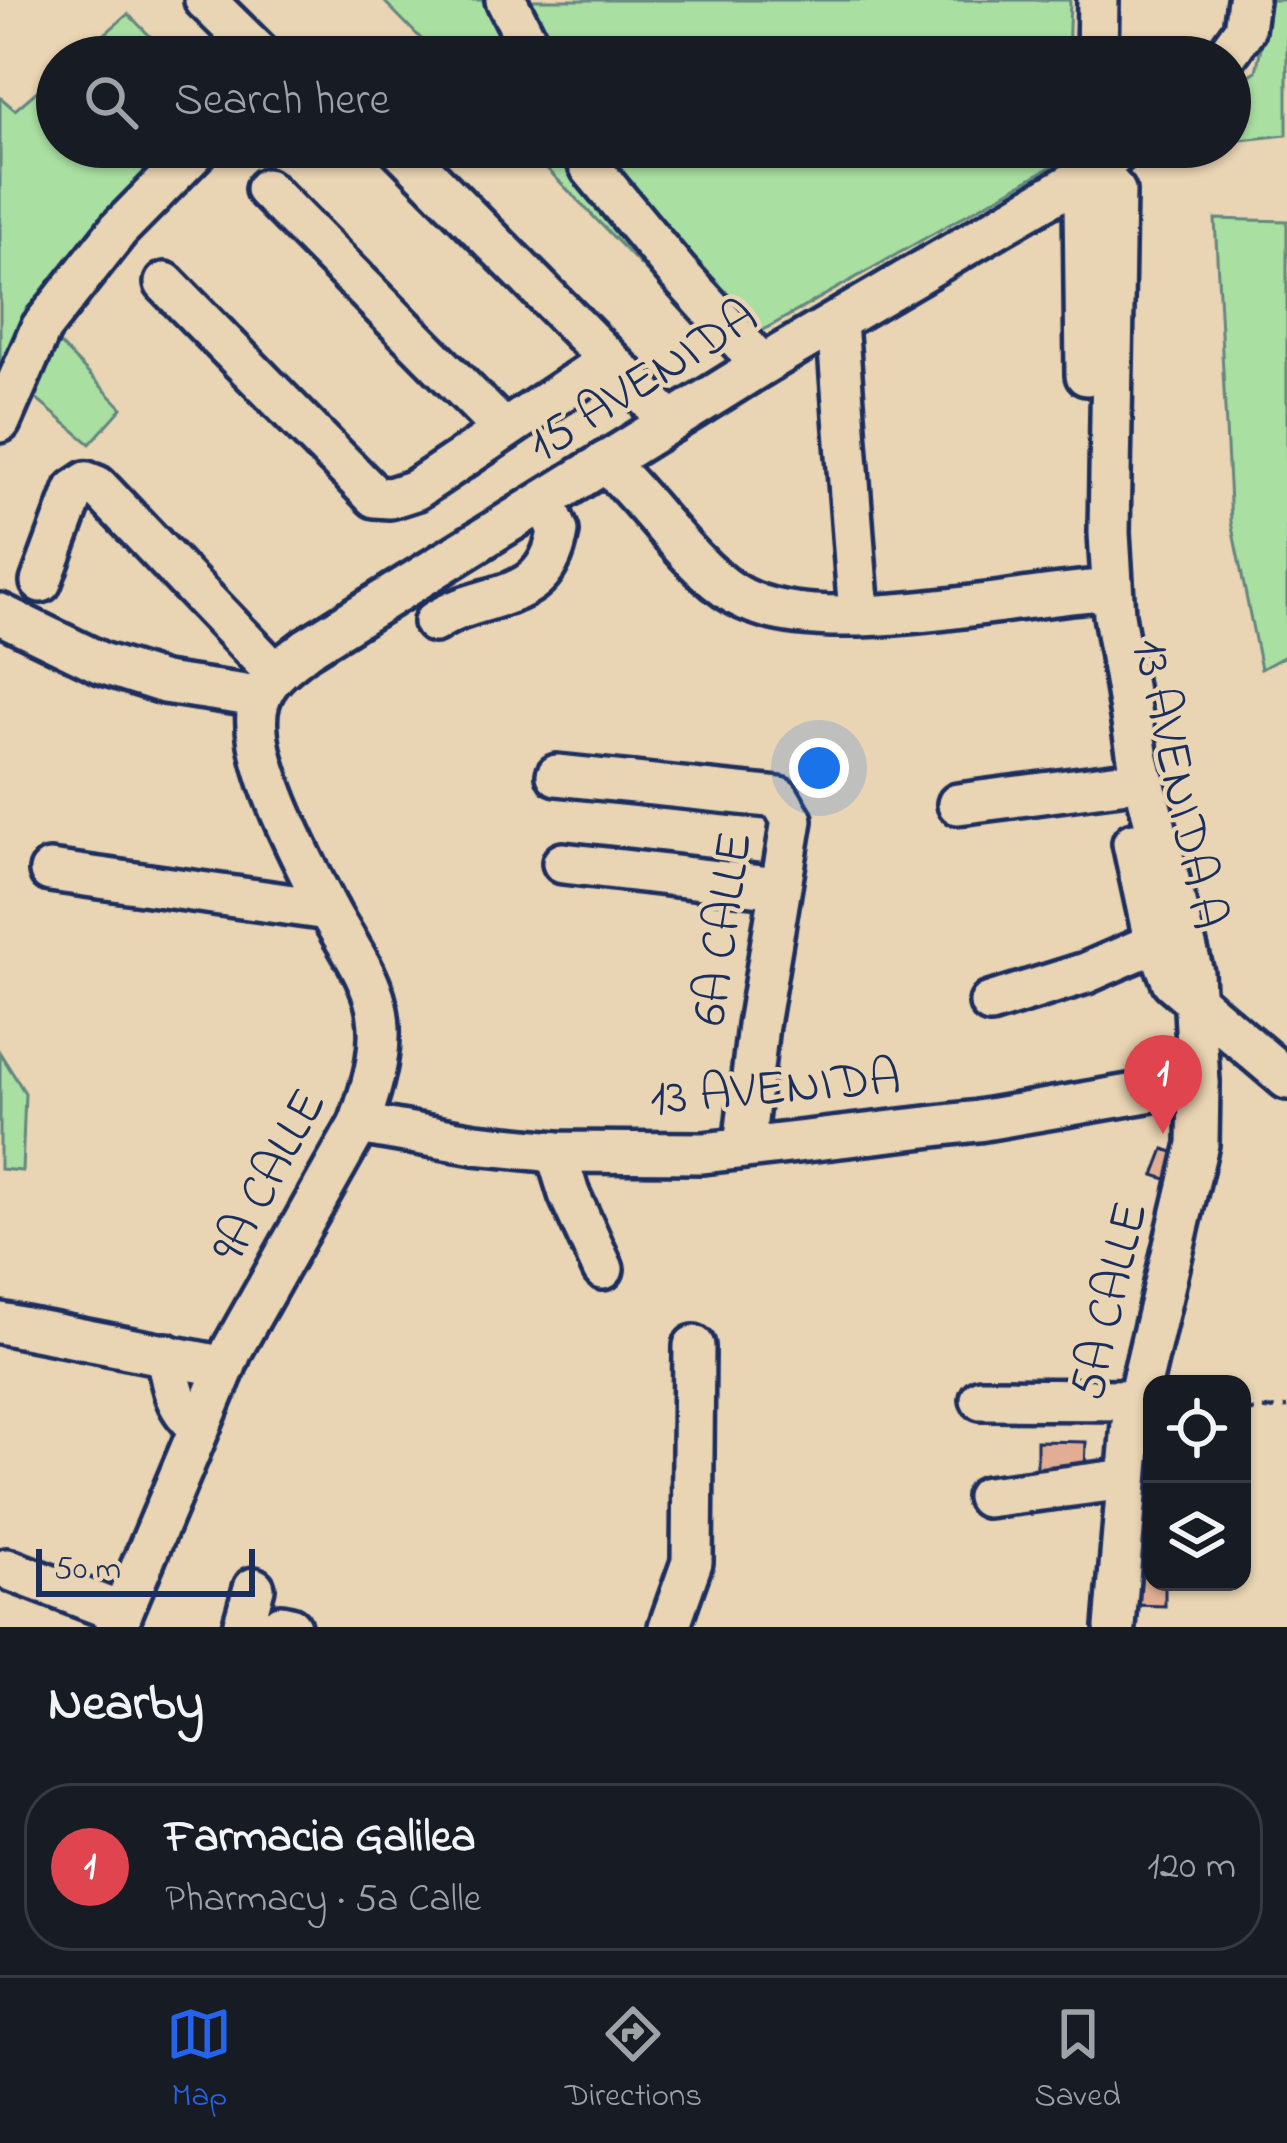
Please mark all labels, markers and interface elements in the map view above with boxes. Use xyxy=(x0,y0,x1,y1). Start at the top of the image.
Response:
search box xyxy=(36,36,1251,168)
icon: search xyxy=(78,69,144,135)
text: Search here xyxy=(174,69,390,135)
street label: 15 AVENIDA xyxy=(514,282,774,483)
street label: 13 AVENIDA A xyxy=(1109,632,1244,937)
your location xyxy=(789,738,849,798)
street label: 6A CALLE xyxy=(674,827,775,1030)
pin: 1 xyxy=(1124,1035,1202,1134)
street label: 13 AVENIDA xyxy=(647,1042,904,1139)
street label: 9A CALLE xyxy=(194,1076,348,1277)
street label: 5A CALLE xyxy=(1052,1195,1171,1408)
map controls xyxy=(1143,1375,1251,1591)
button: locate xyxy=(1143,1375,1251,1483)
button: layers xyxy=(1143,1483,1251,1591)
scale bar xyxy=(36,1543,255,1596)
text: 50 m xyxy=(54,1546,121,1594)
text: Nearby xyxy=(48,1668,204,1743)
text: Farmacia Galilea xyxy=(165,1806,475,1872)
text: 1 xyxy=(84,1839,96,1896)
text: 120 m xyxy=(1147,1839,1236,1896)
text: Pharmacy · 5a Calle xyxy=(165,1872,481,1929)
tab: Map xyxy=(166,2001,232,2121)
tab: Directions xyxy=(565,2001,702,2121)
tab: Saved xyxy=(1035,2001,1121,2121)

